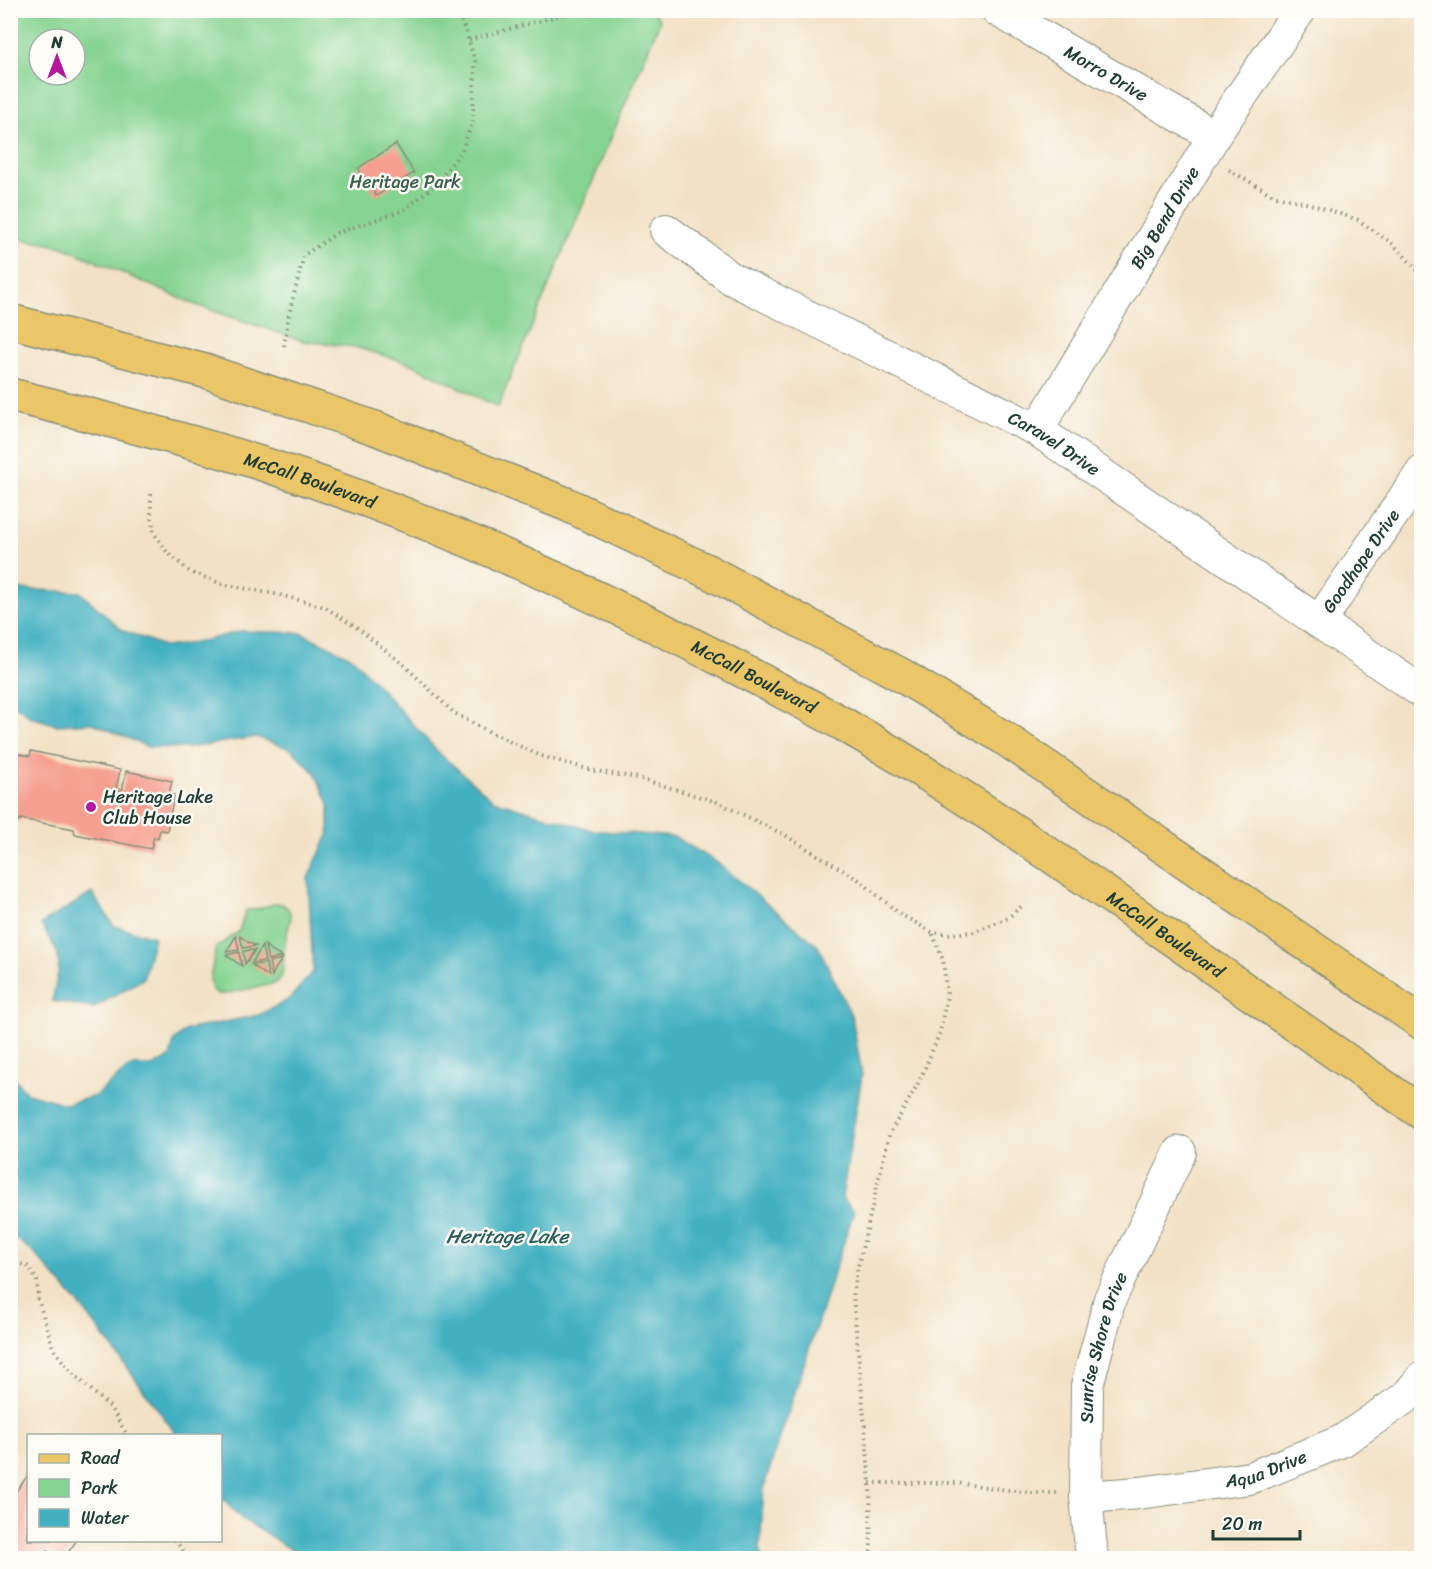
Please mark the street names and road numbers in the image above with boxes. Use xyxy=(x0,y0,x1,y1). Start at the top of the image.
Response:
street label: Morro Drive xyxy=(1058,36,1154,111)
street label: Big Bend Drive xyxy=(1121,160,1208,275)
street label: Caravel Drive xyxy=(1002,402,1107,485)
street label: McCall Boulevard xyxy=(240,443,382,519)
street label: Goodhope Drive xyxy=(1313,502,1409,620)
street label: McCall Boulevard xyxy=(685,631,824,724)
street label: McCall Boulevard xyxy=(1100,882,1232,988)
street label: Sunrise Shore Drive xyxy=(1071,1266,1137,1423)
street label: Aqua Drive xyxy=(1223,1441,1312,1497)

